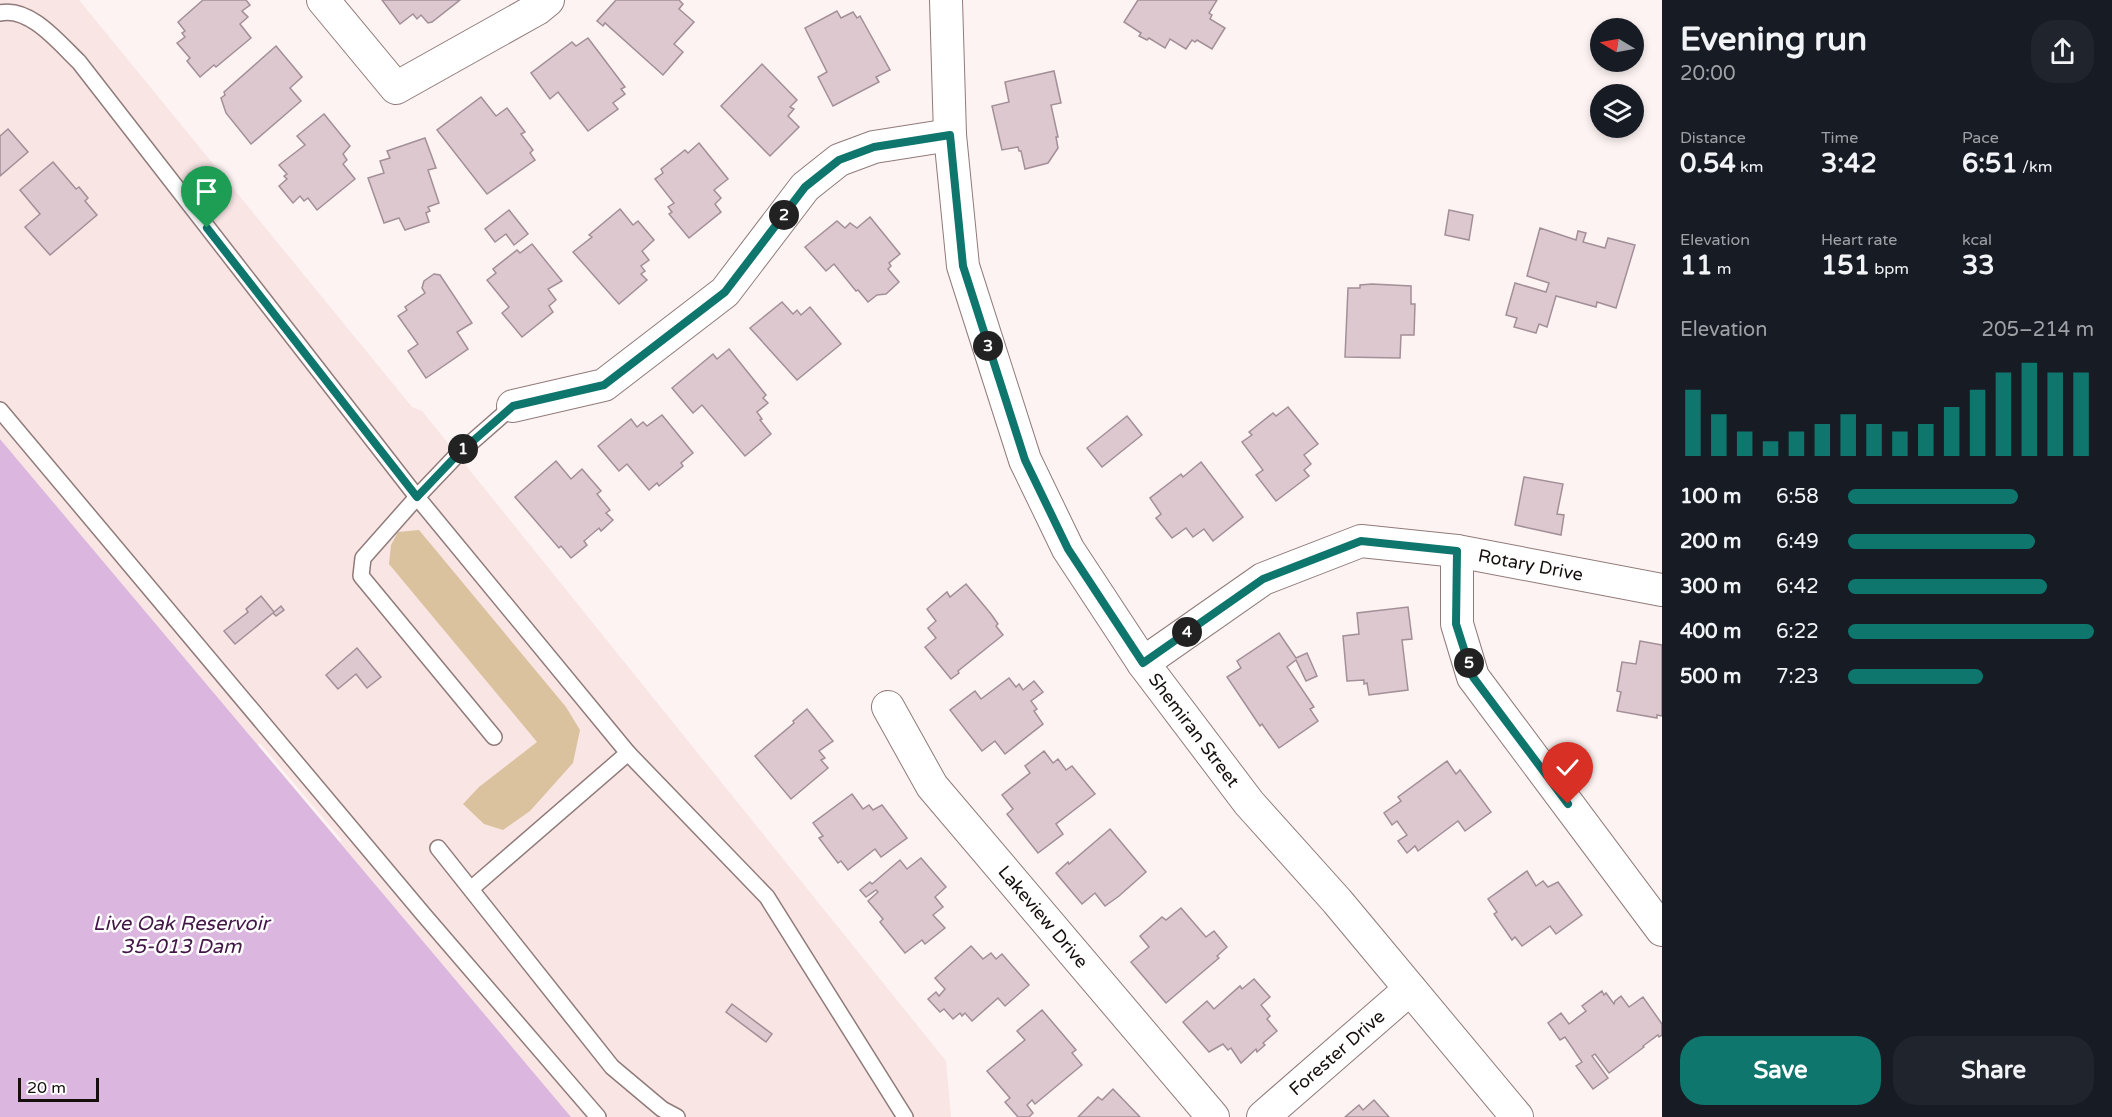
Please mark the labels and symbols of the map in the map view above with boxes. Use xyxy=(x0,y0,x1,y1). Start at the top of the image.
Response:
north arrow xyxy=(1590,18,1644,72)
pin xyxy=(181,166,232,228)
pin: 2 xyxy=(769,200,799,230)
pin: 3 xyxy=(973,331,1003,361)
pin: 1 xyxy=(448,434,478,464)
street label: Rotary Drive xyxy=(1476,544,1585,586)
pin: 4 xyxy=(1172,617,1202,647)
pin: 5 xyxy=(1454,648,1484,678)
street label: Shemiran Street xyxy=(1144,669,1244,792)
pin xyxy=(1542,742,1593,804)
street label: Lakeview Drive xyxy=(993,861,1093,973)
water label: Live Oak Reservoir 35-013 Dam xyxy=(93,912,271,959)
street label: Forester Drive xyxy=(1285,1005,1389,1100)
scale bar xyxy=(18,1075,99,1102)

